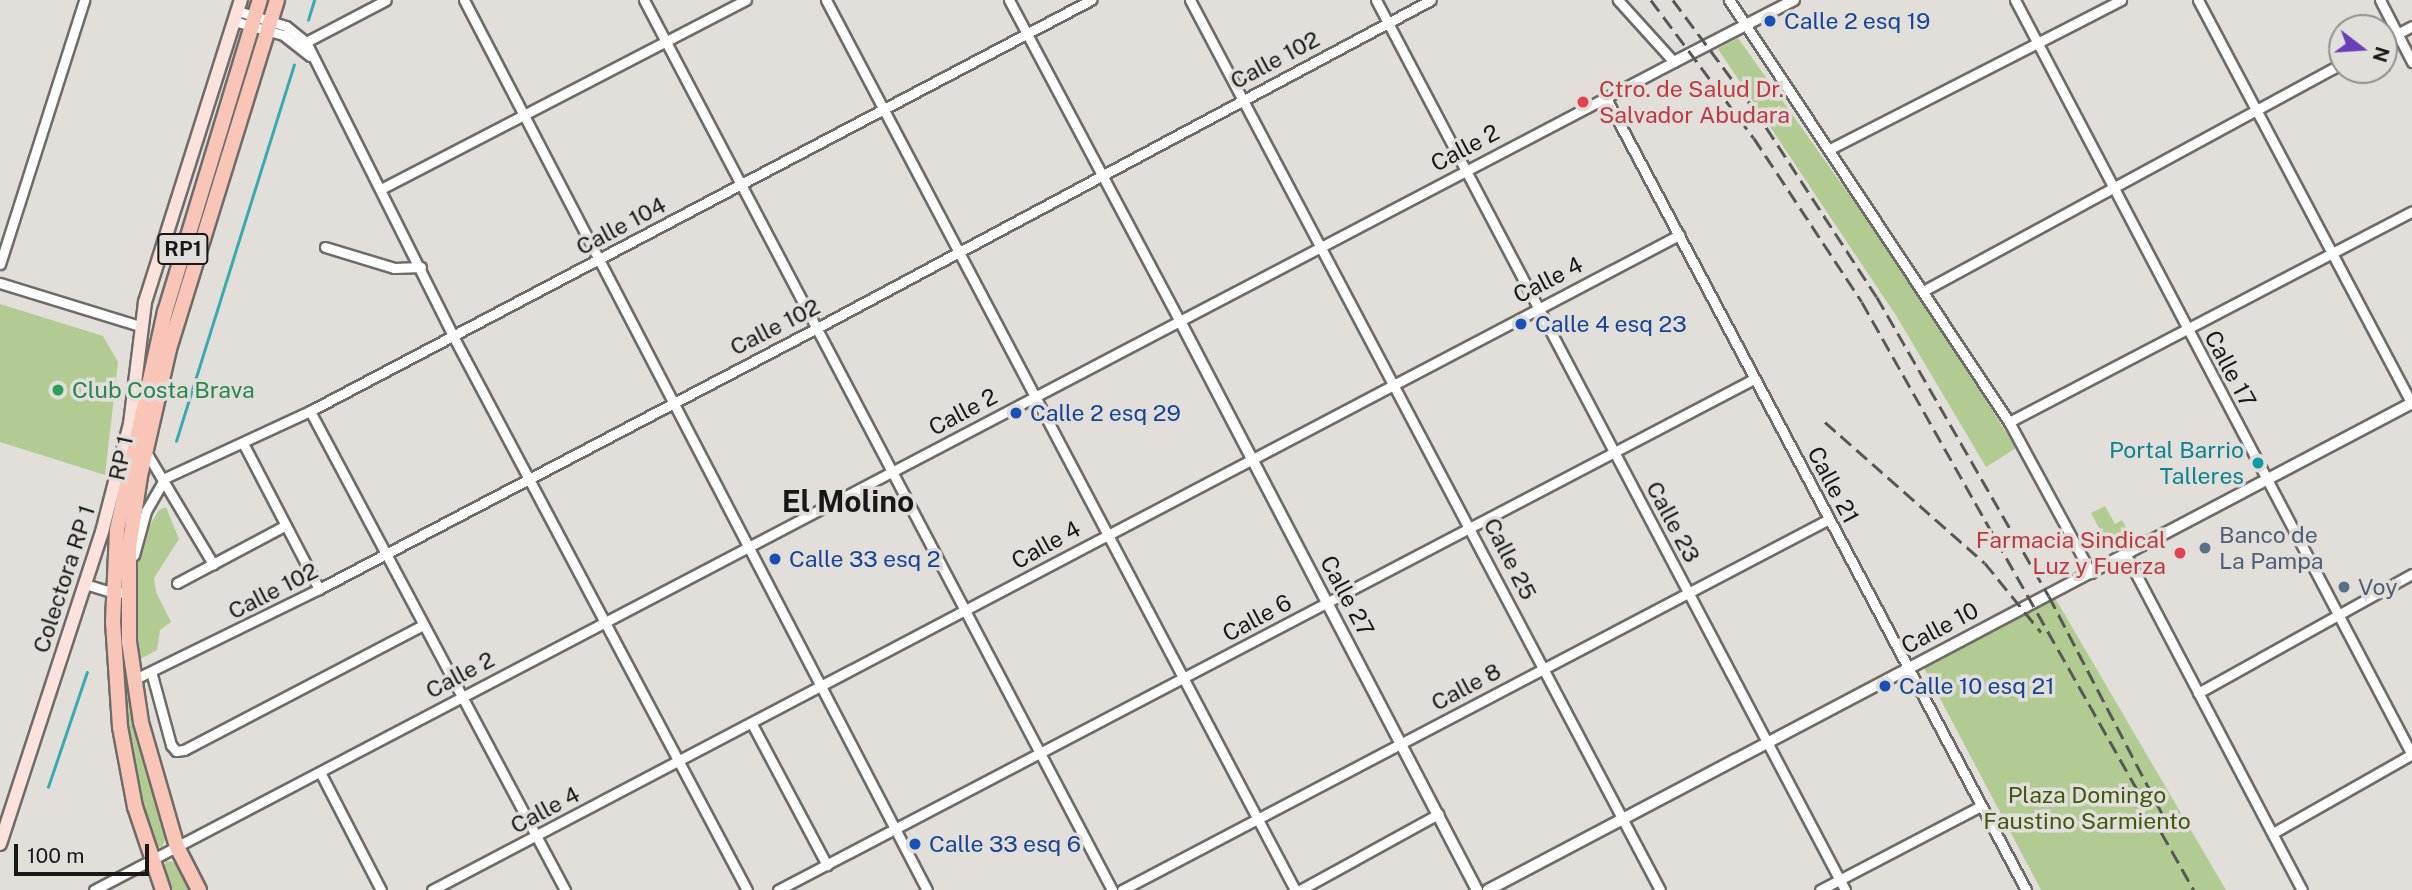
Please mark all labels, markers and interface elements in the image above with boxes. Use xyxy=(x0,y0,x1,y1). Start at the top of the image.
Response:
place label: Calle 2 esq 19 xyxy=(1784,7,1931,35)
marker: Calle 2 esq 19 xyxy=(1762,13,1778,29)
north arrow xyxy=(2328,14,2398,84)
street label: Calle 102 xyxy=(1226,25,1324,95)
text: N xyxy=(2368,44,2394,65)
place label: Ctro. de Salud Dr. Salvador Abudara xyxy=(1599,75,1790,129)
marker: Ctro. de Salud Dr. Salvador Abudara xyxy=(1573,92,1593,112)
street label: Calle 2 xyxy=(1426,119,1504,177)
street label: Calle 104 xyxy=(571,191,671,261)
road number: RP1 xyxy=(157,232,209,266)
street label: Calle 4 xyxy=(1509,251,1587,309)
street label: Calle 102 xyxy=(725,293,825,361)
place label: Calle 4 esq 23 xyxy=(1535,310,1687,338)
marker: Calle 4 esq 23 xyxy=(1513,316,1529,332)
street label: Calle 17 xyxy=(2198,326,2262,412)
place label: Club Costa Brava xyxy=(72,376,255,404)
marker: Club Costa Brava xyxy=(50,382,66,398)
street label: Calle 2 xyxy=(924,383,1002,441)
place label: Calle 2 esq 29 xyxy=(1030,399,1181,427)
marker: Calle 2 esq 29 xyxy=(1008,405,1024,421)
street label: RP 1 xyxy=(103,433,139,483)
place label: Portal Barrio Talleres xyxy=(2109,436,2244,490)
street label: Calle 21 xyxy=(1801,442,1865,528)
marker: Portal Barrio Talleres xyxy=(2250,455,2266,471)
street label: Calle 23 xyxy=(1640,477,1706,567)
district label: El Molino xyxy=(782,483,914,519)
street label: Colectora RP 1 xyxy=(27,502,101,656)
street label: Calle 25 xyxy=(1478,513,1542,605)
street label: Calle 4 xyxy=(1007,515,1085,575)
place label: Banco de La Pampa xyxy=(2219,521,2324,575)
place label: Farmacia Sindical Luz y Fuerza xyxy=(1976,526,2166,580)
marker: Banco de La Pampa xyxy=(2197,540,2213,556)
place label: Calle 33 esq 2 xyxy=(789,545,941,573)
marker: Farmacia Sindical Luz y Fuerza xyxy=(2172,545,2188,561)
marker: Calle 33 esq 2 xyxy=(767,551,783,567)
street label: Calle 27 xyxy=(1314,551,1380,641)
street label: Calle 102 xyxy=(223,557,323,625)
place label: Voy xyxy=(2358,573,2398,601)
marker: Voy xyxy=(2336,579,2352,595)
street label: Calle 6 xyxy=(1218,588,1296,648)
street label: Calle 10 xyxy=(1897,596,1983,660)
street label: Calle 2 xyxy=(421,646,499,704)
street label: Calle 8 xyxy=(1426,657,1506,717)
place label: Calle 10 esq 21 xyxy=(1899,672,2055,700)
marker: Calle 10 esq 21 xyxy=(1877,678,1893,694)
street label: Calle 4 xyxy=(506,780,584,840)
park label: Plaza Domingo Faustino Sarmiento xyxy=(1983,781,2191,835)
scale bar xyxy=(18,830,152,874)
place label: Calle 33 esq 6 xyxy=(929,830,1082,858)
marker: Calle 33 esq 6 xyxy=(907,836,923,852)
text: 100 m xyxy=(27,843,84,868)

